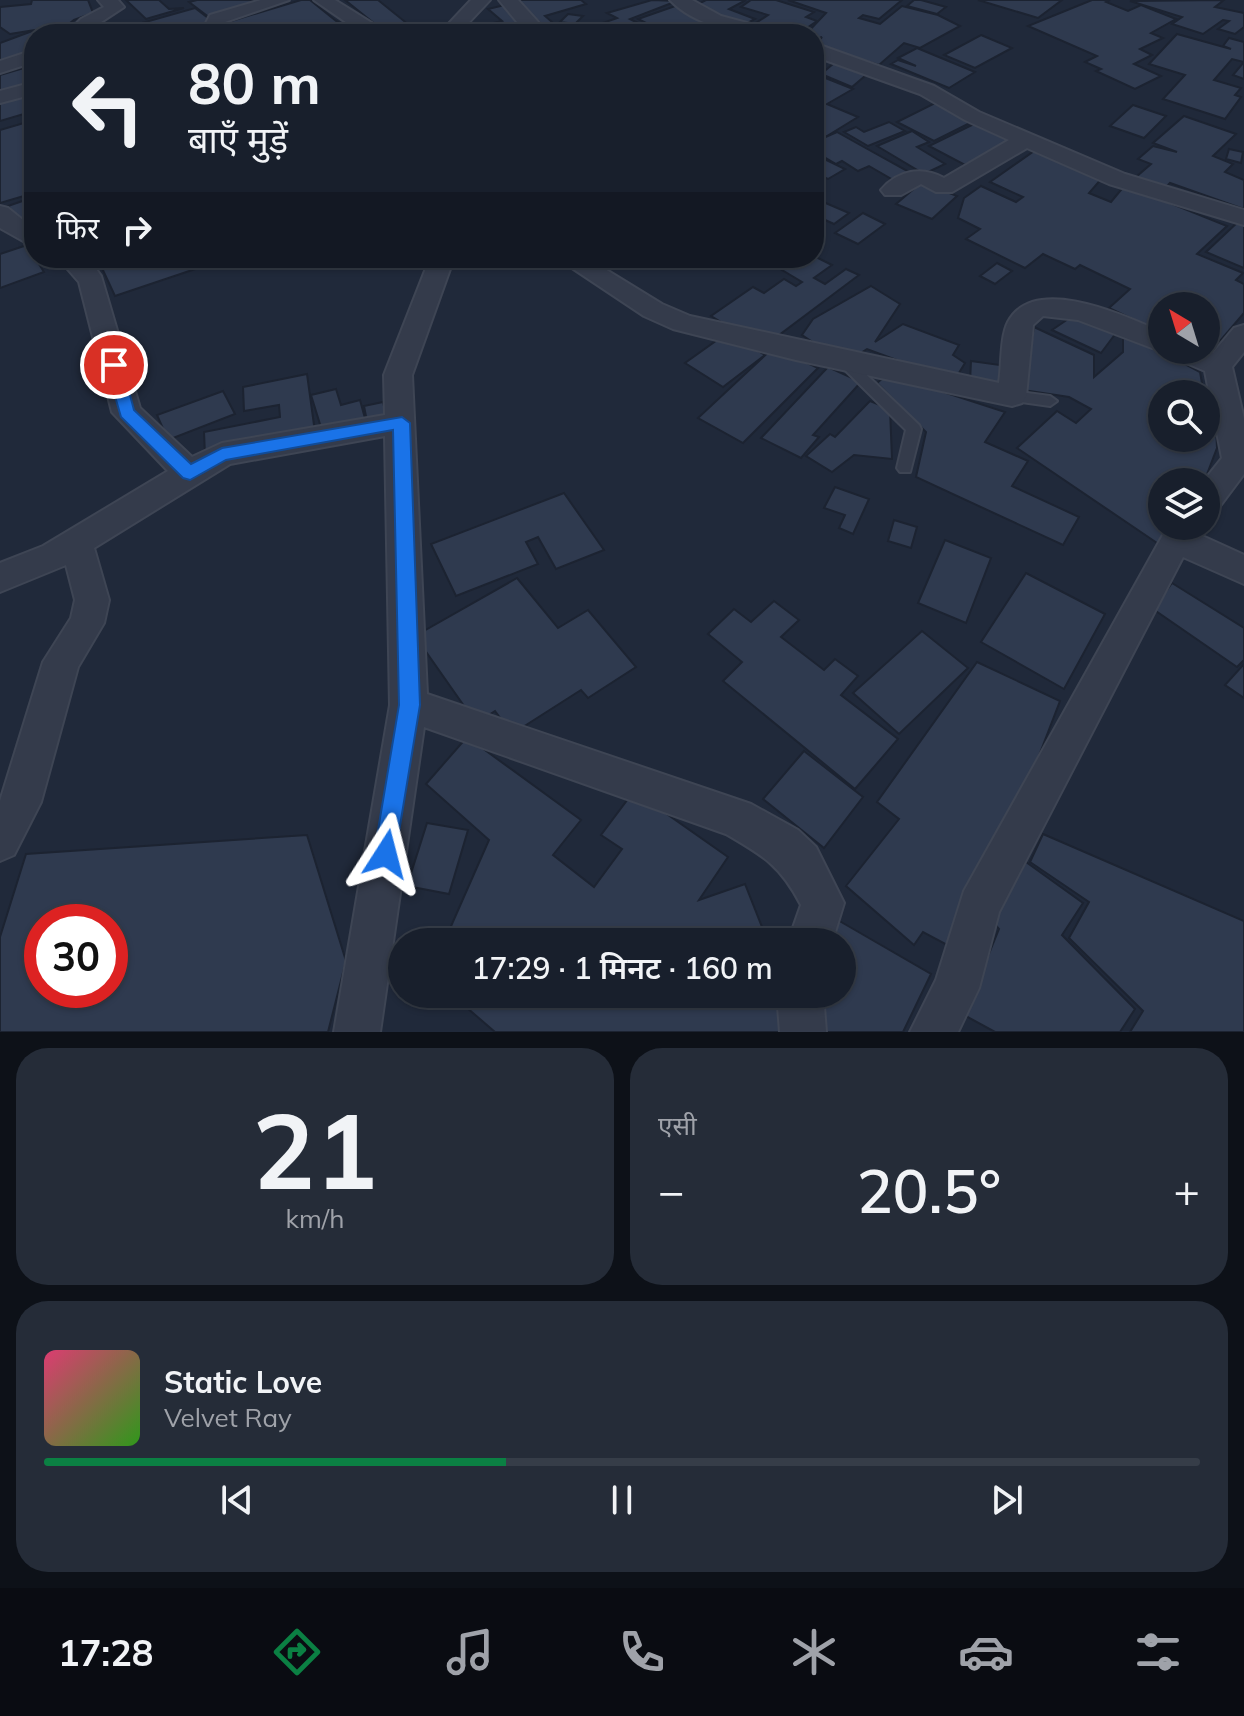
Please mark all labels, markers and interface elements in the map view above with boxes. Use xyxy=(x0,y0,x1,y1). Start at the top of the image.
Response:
text: 80 m xyxy=(188,48,321,118)
icon: left xyxy=(56,56,160,160)
text: बाएँ मुड़ें xyxy=(188,117,288,162)
icon: right xyxy=(115,208,159,252)
text: फिर xyxy=(56,209,99,247)
north arrow xyxy=(1148,292,1220,364)
map controls xyxy=(1148,292,1220,540)
pin xyxy=(80,331,148,399)
icon: arrive xyxy=(92,343,136,387)
button: search xyxy=(1148,380,1220,452)
button: layers xyxy=(1148,468,1220,540)
position arrow xyxy=(344,812,428,896)
speed limit sign: 30 xyxy=(24,904,128,1008)
text: 17:29 · 1 मिनट · 160 m xyxy=(471,949,773,987)
text: 21 xyxy=(253,1084,377,1215)
text: एसी xyxy=(658,1109,697,1142)
text: 20.5° xyxy=(857,1153,1001,1228)
text: − xyxy=(658,1163,684,1218)
text: + xyxy=(1174,1163,1200,1218)
text: km/h xyxy=(286,1202,344,1235)
text: Static Love xyxy=(164,1363,322,1401)
text: Velvet Ray xyxy=(164,1401,292,1434)
icon: previous xyxy=(215,1478,259,1522)
icon: pause xyxy=(600,1478,644,1522)
icon: next xyxy=(985,1478,1029,1522)
icon: directions xyxy=(269,1624,325,1680)
icon: music xyxy=(442,1624,498,1680)
icon: phone xyxy=(614,1624,670,1680)
icon: climate xyxy=(786,1624,842,1680)
icon: car xyxy=(958,1624,1014,1680)
icon: filters xyxy=(1130,1624,1186,1680)
text: 17:28 xyxy=(58,1630,153,1675)

